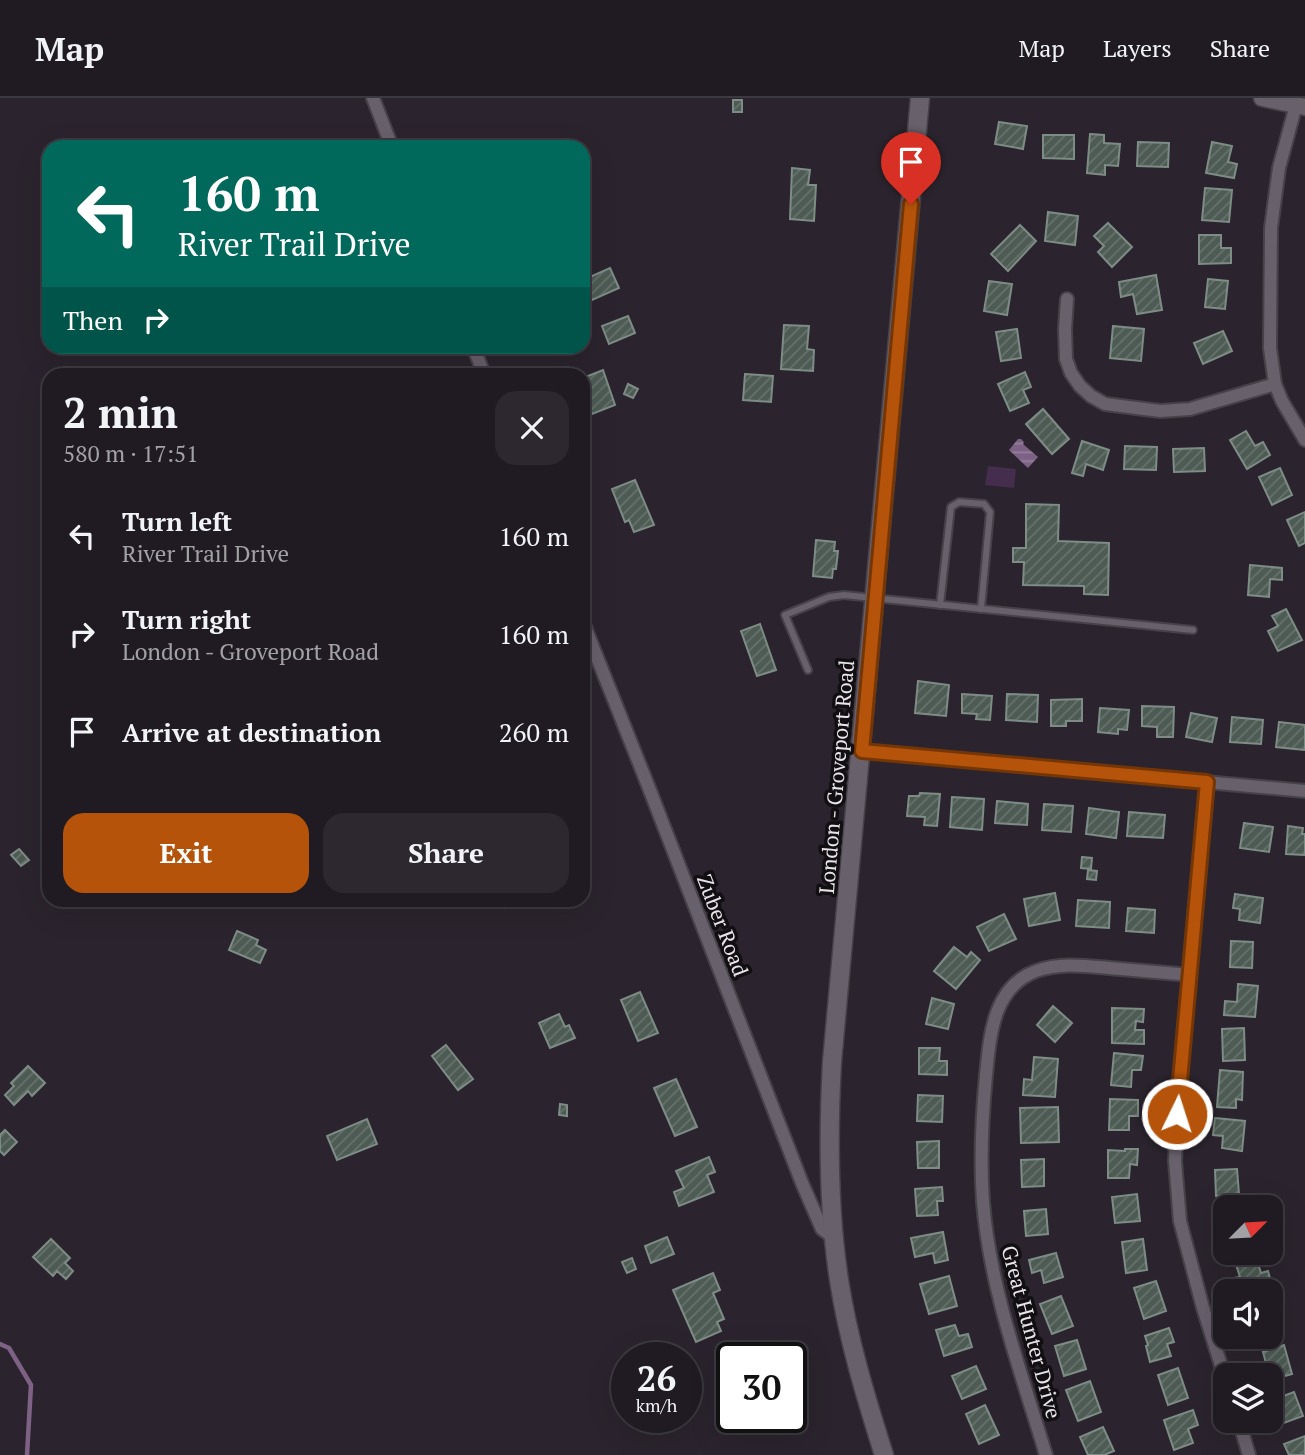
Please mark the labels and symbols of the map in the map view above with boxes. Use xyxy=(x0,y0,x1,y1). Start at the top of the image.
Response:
pin xyxy=(881,132,941,204)
street label: London - Groveport Road xyxy=(812,659,860,895)
street label: Zuber Road xyxy=(691,870,755,980)
position arrow xyxy=(1140,1077,1214,1151)
north arrow xyxy=(1213,1195,1283,1265)
street label: Great Hunter Drive xyxy=(995,1242,1069,1422)
speed limit sign: 30 xyxy=(716,1342,807,1433)

